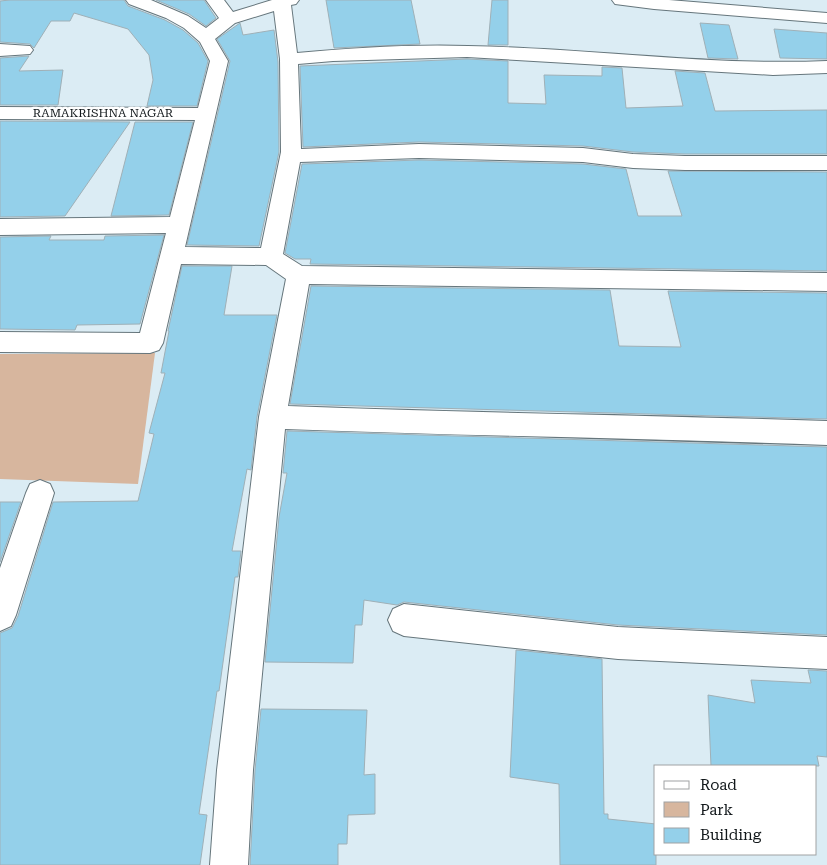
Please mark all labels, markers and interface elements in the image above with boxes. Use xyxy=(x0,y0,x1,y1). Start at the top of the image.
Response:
street label: RAMAKRISHNA NAGAR xyxy=(33,106,174,120)
legend xyxy=(654,765,817,855)
text: Road xyxy=(700,776,737,794)
text: Park xyxy=(700,801,734,819)
text: Building xyxy=(700,826,762,844)

